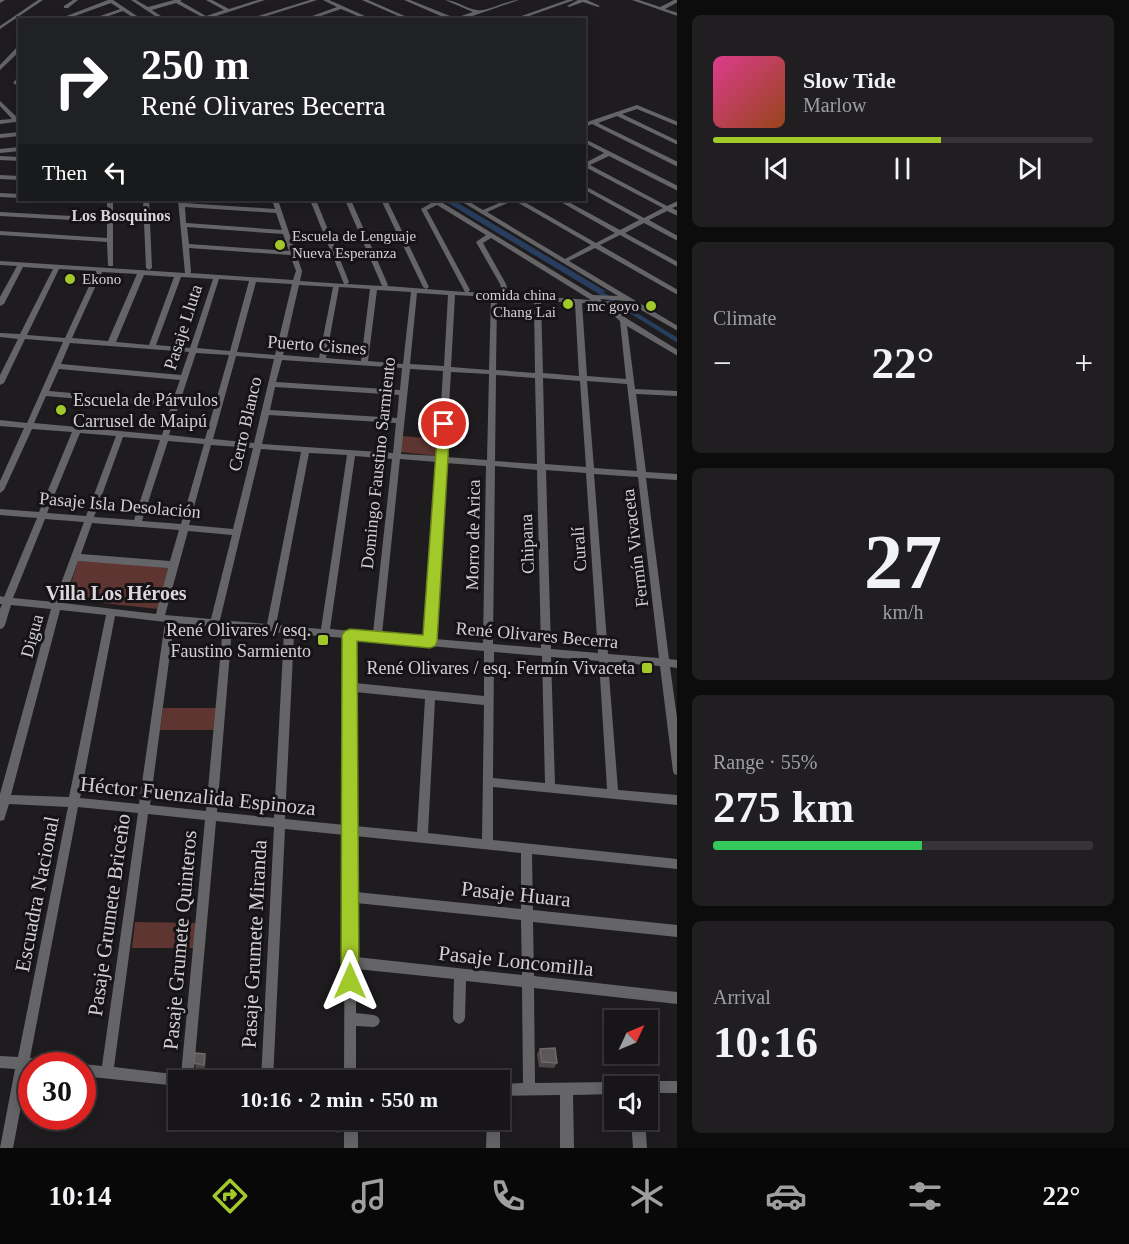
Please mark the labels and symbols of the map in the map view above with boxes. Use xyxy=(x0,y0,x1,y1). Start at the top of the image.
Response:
district label: Los Bosquinos xyxy=(71,207,171,225)
place label: Escuela de Lenguaje Nueva Esperanza xyxy=(292,228,416,261)
marker: Escuela de Lenguaje Nueva Esperanza xyxy=(273,238,287,252)
place label: Ekono xyxy=(82,271,121,287)
marker: Ekono xyxy=(63,272,77,286)
street label: Pasaje Lluta xyxy=(160,282,206,372)
place label: comida china Chang Lai xyxy=(476,287,556,320)
marker: comida china Chang Lai xyxy=(561,297,575,311)
place label: mc goyo xyxy=(587,298,639,314)
marker: mc goyo xyxy=(644,299,658,313)
street label: Puerto Cisnes xyxy=(267,332,367,358)
street label: Domingo Faustino Sarmiento xyxy=(357,356,399,570)
street label: Cerro Blanco xyxy=(224,375,266,473)
place label: Escuela de Párvulos Carrusel de Maipú xyxy=(73,390,218,431)
pin xyxy=(418,398,469,449)
marker: Escuela de Párvulos Carrusel de Maipú xyxy=(54,403,68,417)
street label: Morro de Arica xyxy=(462,479,484,591)
street label: Pasaje Isla Desolación xyxy=(38,488,202,522)
street label: Fermín Vivaceta xyxy=(618,488,652,608)
street label: Chipana xyxy=(516,514,538,574)
street label: Curalí xyxy=(567,526,591,572)
district label: Villa Los Héroes xyxy=(45,582,187,604)
street label: Digua xyxy=(17,612,47,660)
street label: René Olivares Becerra xyxy=(455,618,619,652)
place label: René Olivares / esq. Faustino Sarmiento xyxy=(166,620,311,661)
marker: René Olivares / esq. Faustino Sarmiento xyxy=(316,633,330,647)
place label: René Olivares / esq. Fermín Vivaceta xyxy=(366,658,635,678)
marker: René Olivares / esq. Fermín Vivaceta xyxy=(640,661,654,675)
street label: Héctor Fuenzalida Espinoza xyxy=(79,772,318,820)
street label: Pasaje Grumete Briceño xyxy=(83,812,135,1018)
street label: Escuadra Nacional xyxy=(10,814,64,974)
street label: Pasaje Grumete Quinteros xyxy=(158,829,202,1051)
street label: Pasaje Grumete Miranda xyxy=(237,838,271,1049)
street label: Pasaje Huara xyxy=(460,876,573,912)
street label: Pasaje Loncomilla xyxy=(437,941,595,981)
position arrow xyxy=(318,949,382,1013)
north arrow xyxy=(604,1010,658,1064)
speed limit sign: 30 xyxy=(18,1052,96,1130)

